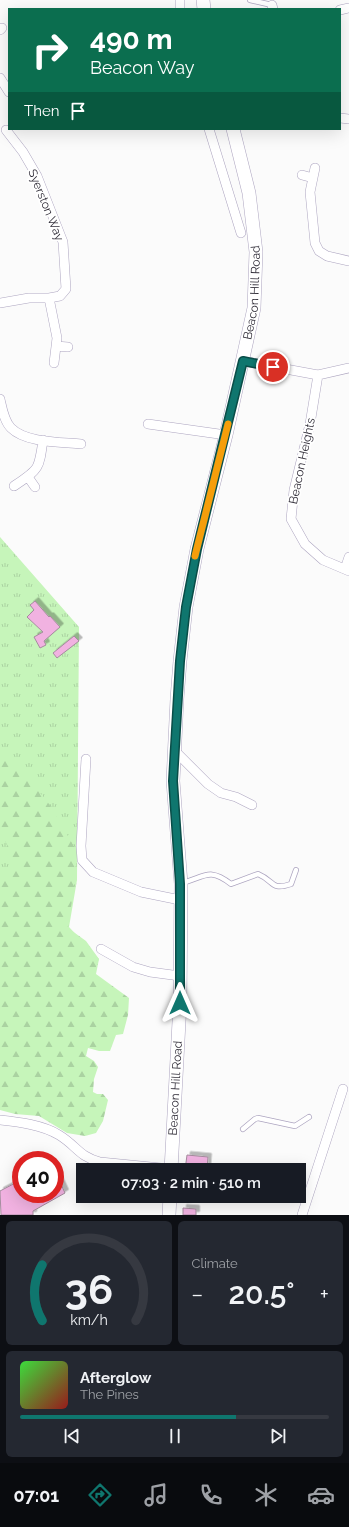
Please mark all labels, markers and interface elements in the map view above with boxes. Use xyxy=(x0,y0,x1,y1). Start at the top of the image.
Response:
text: 490 m xyxy=(90,23,172,56)
icon: right xyxy=(24,24,76,76)
text: Beacon Way xyxy=(90,57,194,78)
icon: arrive xyxy=(67,100,89,122)
text: Then xyxy=(24,102,59,120)
street label: Syerston Way xyxy=(25,167,67,243)
street label: Beacon Hill Road xyxy=(240,245,263,341)
pin xyxy=(256,350,290,384)
icon: arrive xyxy=(262,356,284,378)
street label: Beacon Heights xyxy=(286,416,318,505)
position arrow xyxy=(159,982,201,1024)
street label: Beacon Hill Road xyxy=(166,1040,185,1136)
speed limit sign: 40 xyxy=(12,1151,64,1203)
text: 07:03 · 2 min · 510 m xyxy=(121,1174,261,1192)
text: Climate xyxy=(192,1256,238,1271)
text: 36 xyxy=(65,1265,113,1314)
text: 20.5° xyxy=(229,1276,295,1311)
text: − xyxy=(192,1281,203,1307)
text: + xyxy=(320,1281,329,1307)
text: km/h xyxy=(70,1312,108,1328)
text: Afterglow xyxy=(80,1369,151,1387)
text: The Pines xyxy=(80,1387,139,1402)
icon: previous xyxy=(61,1425,83,1447)
icon: pause xyxy=(164,1425,186,1447)
icon: next xyxy=(267,1425,289,1447)
icon: directions xyxy=(86,1481,114,1509)
icon: music xyxy=(142,1481,170,1509)
icon: phone xyxy=(197,1481,225,1509)
icon: climate xyxy=(252,1481,280,1509)
icon: car xyxy=(307,1481,335,1509)
text: 07:01 xyxy=(14,1485,59,1506)

